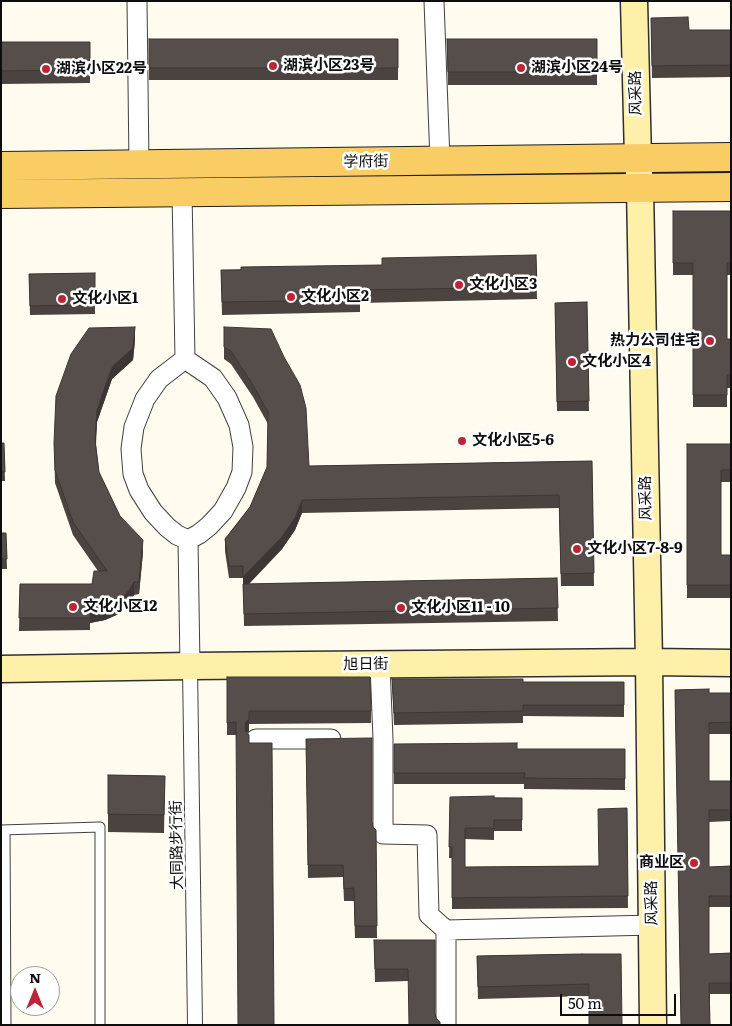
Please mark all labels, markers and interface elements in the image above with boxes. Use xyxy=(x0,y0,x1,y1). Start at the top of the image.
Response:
place label: 湖滨小区23号 xyxy=(283,57,374,75)
place label: 湖滨小区24号 xyxy=(531,59,623,77)
place label: 湖滨小区22号 xyxy=(56,60,147,78)
marker: 湖滨小区23号 xyxy=(267,60,279,72)
marker: 湖滨小区24号 xyxy=(515,62,527,74)
marker: 湖滨小区22号 xyxy=(40,63,52,75)
street label: 风采路 xyxy=(627,70,645,116)
street label: 学府街 xyxy=(343,153,389,171)
place label: 文化小区3 xyxy=(469,276,537,294)
marker: 文化小区3 xyxy=(453,279,465,291)
place label: 文化小区2 xyxy=(301,288,369,306)
place label: 文化小区1 xyxy=(72,290,138,308)
marker: 文化小区2 xyxy=(285,291,297,303)
marker: 文化小区1 xyxy=(56,293,68,305)
place label: 热力公司住宅 xyxy=(610,332,700,350)
marker: 热力公司住宅 xyxy=(704,335,716,347)
place label: 文化小区4 xyxy=(582,353,651,371)
marker: 文化小区4 xyxy=(566,356,578,368)
place label: 文化小区5-6 xyxy=(472,432,554,450)
marker: 文化小区5-6 xyxy=(456,435,468,447)
street label: 风采路 xyxy=(637,475,655,521)
place label: 文化小区7-8-9 xyxy=(587,540,683,558)
marker: 文化小区7-8-9 xyxy=(571,543,583,555)
place label: 文化小区12 xyxy=(83,598,157,616)
place label: 文化小区11 - 10 xyxy=(411,599,510,617)
marker: 文化小区12 xyxy=(67,601,79,613)
marker: 文化小区11 - 10 xyxy=(395,602,407,614)
street label: 旭日街 xyxy=(344,656,388,674)
street label: 大同路步行街 xyxy=(167,800,187,890)
place label: 商业区 xyxy=(639,854,684,872)
marker: 商业区 xyxy=(688,857,700,869)
street label: 风采路 xyxy=(643,880,661,926)
north arrow xyxy=(10,966,60,1016)
text: N xyxy=(29,967,41,987)
scale bar xyxy=(562,984,678,1016)
text: 50 m xyxy=(568,991,602,1014)

